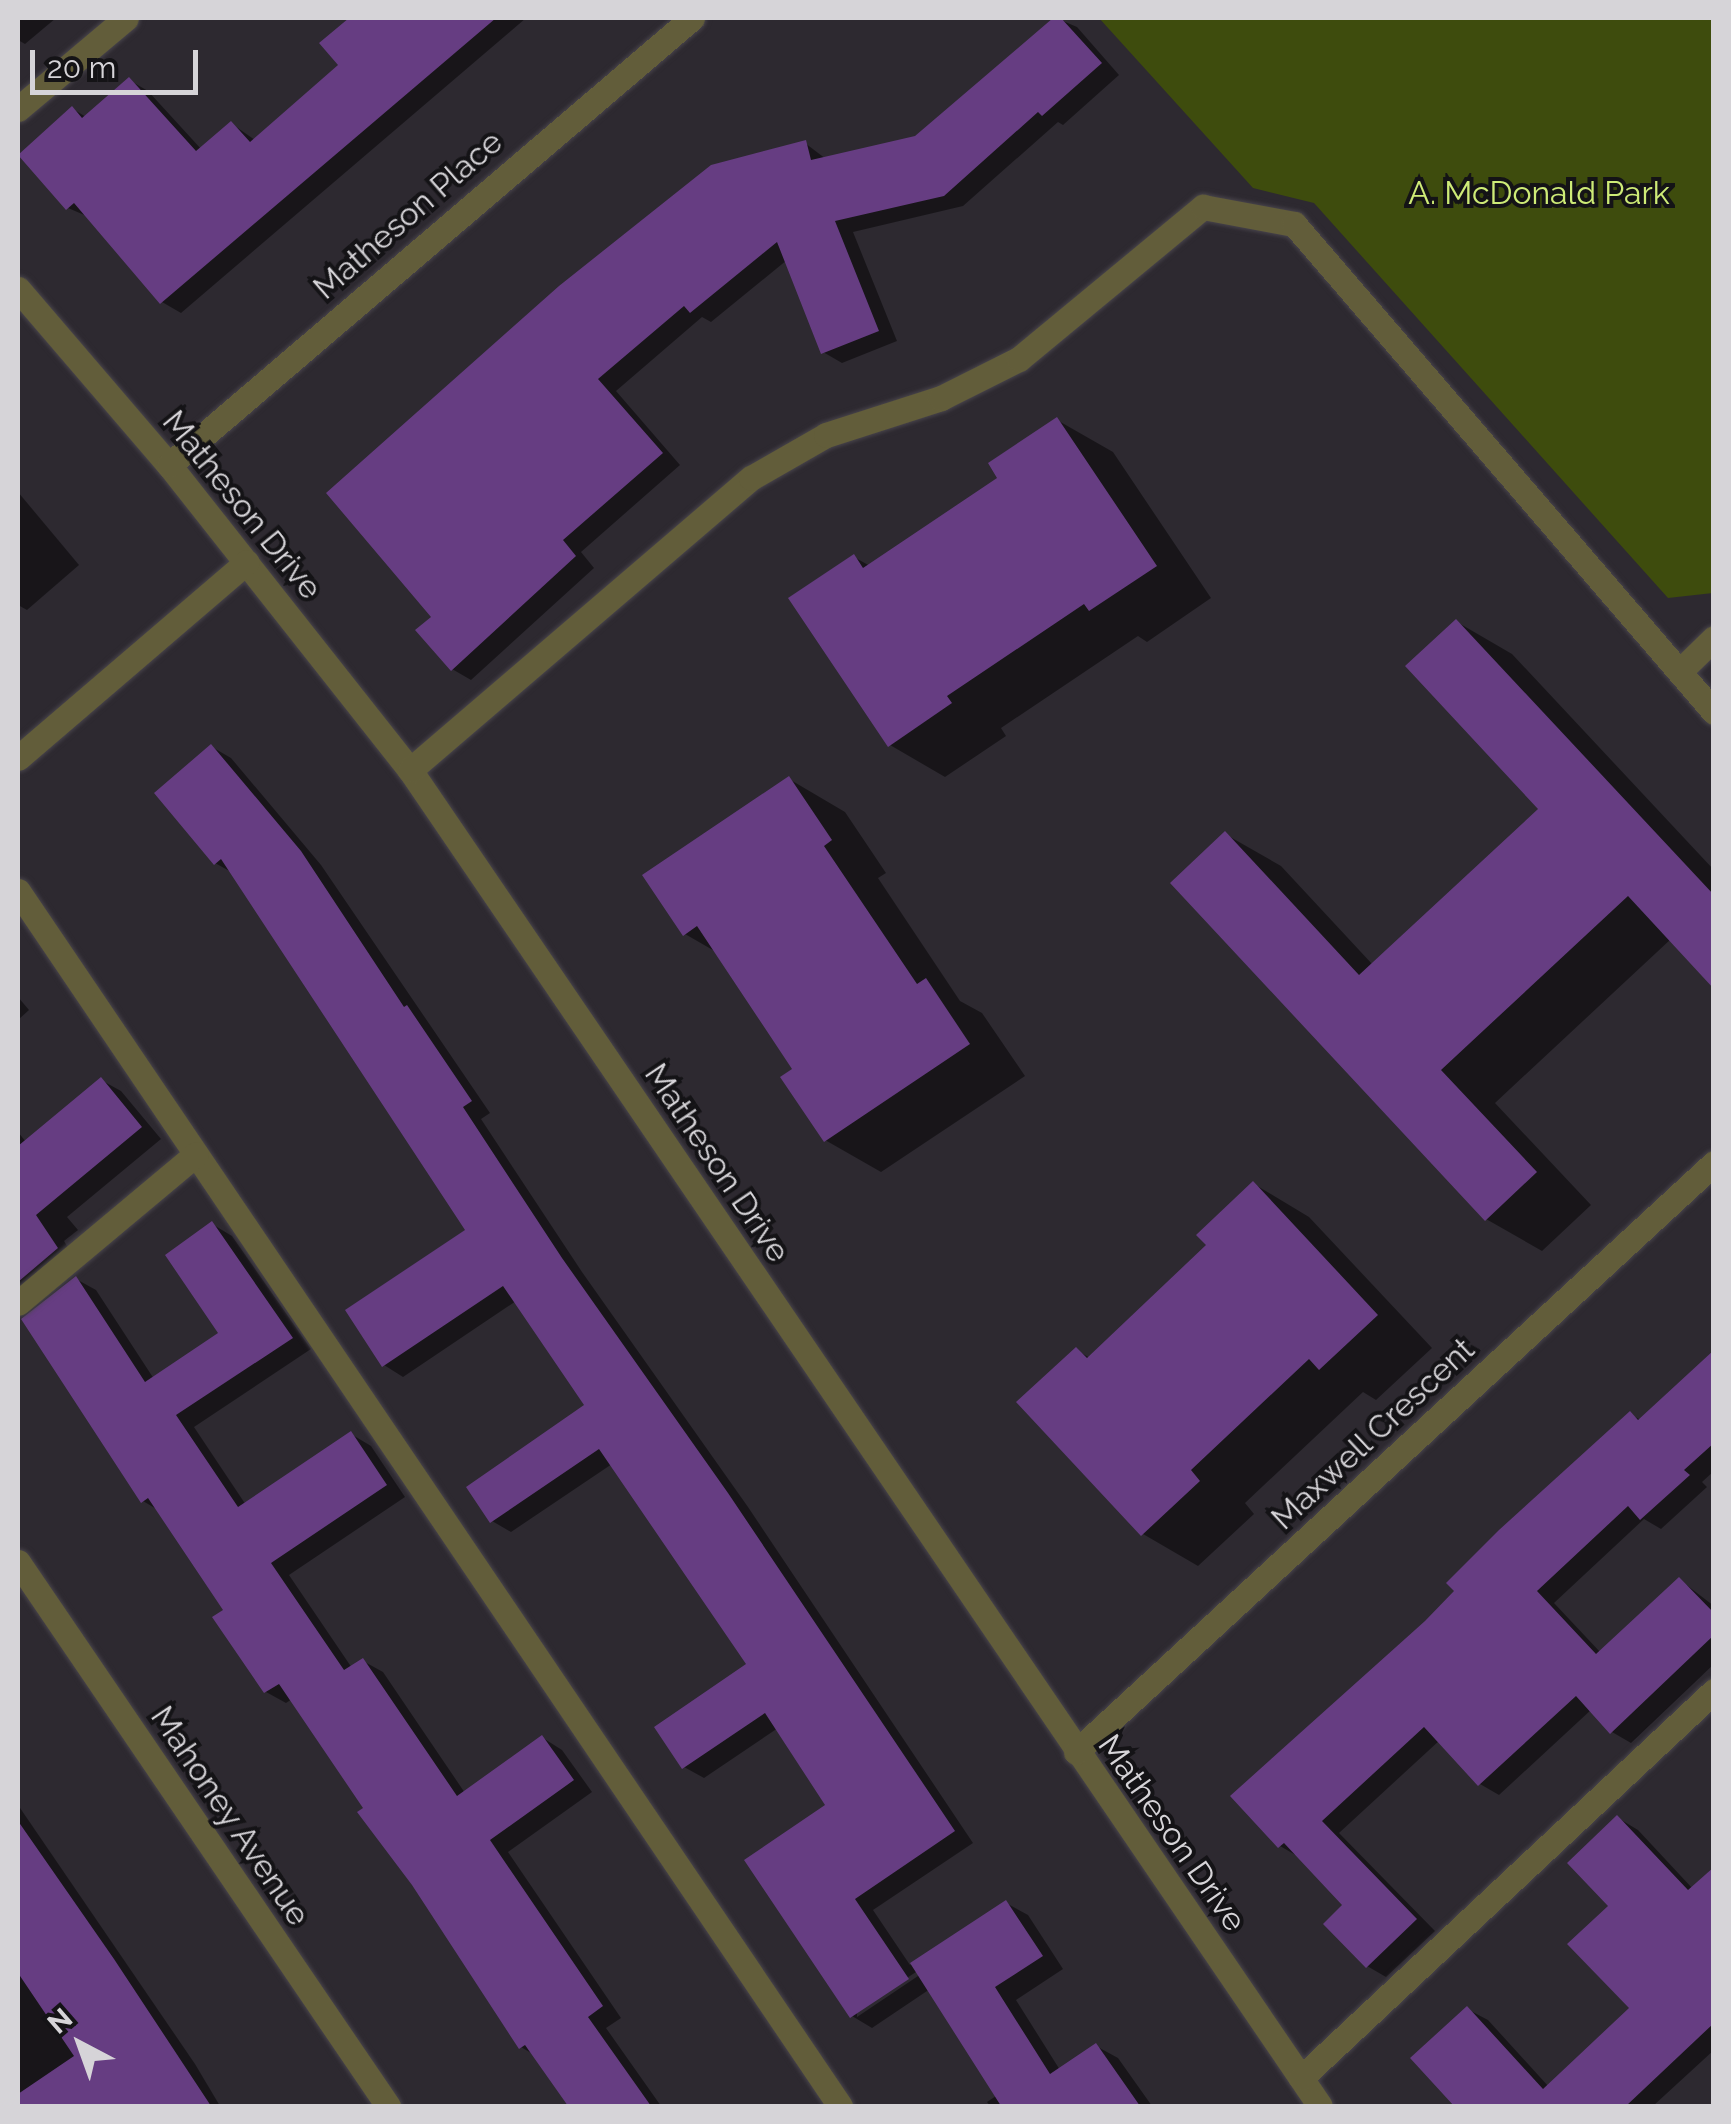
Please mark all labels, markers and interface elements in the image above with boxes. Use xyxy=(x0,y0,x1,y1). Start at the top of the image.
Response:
scale bar xyxy=(35,30,202,92)
text: 20 m xyxy=(47,50,116,85)
street label: Matheson Place xyxy=(306,123,510,307)
park label: A. McDonald Park xyxy=(1408,174,1670,212)
street label: Matheson Drive xyxy=(154,403,330,607)
street label: Matheson Drive xyxy=(636,1056,798,1270)
street label: Maxwell Crescent xyxy=(1264,1330,1482,1538)
street label: Mahoney Avenue xyxy=(142,1698,318,1934)
street label: Matheson Drive xyxy=(1090,1727,1254,1939)
north arrow xyxy=(30,1994,130,2094)
text: N xyxy=(41,2002,79,2040)

